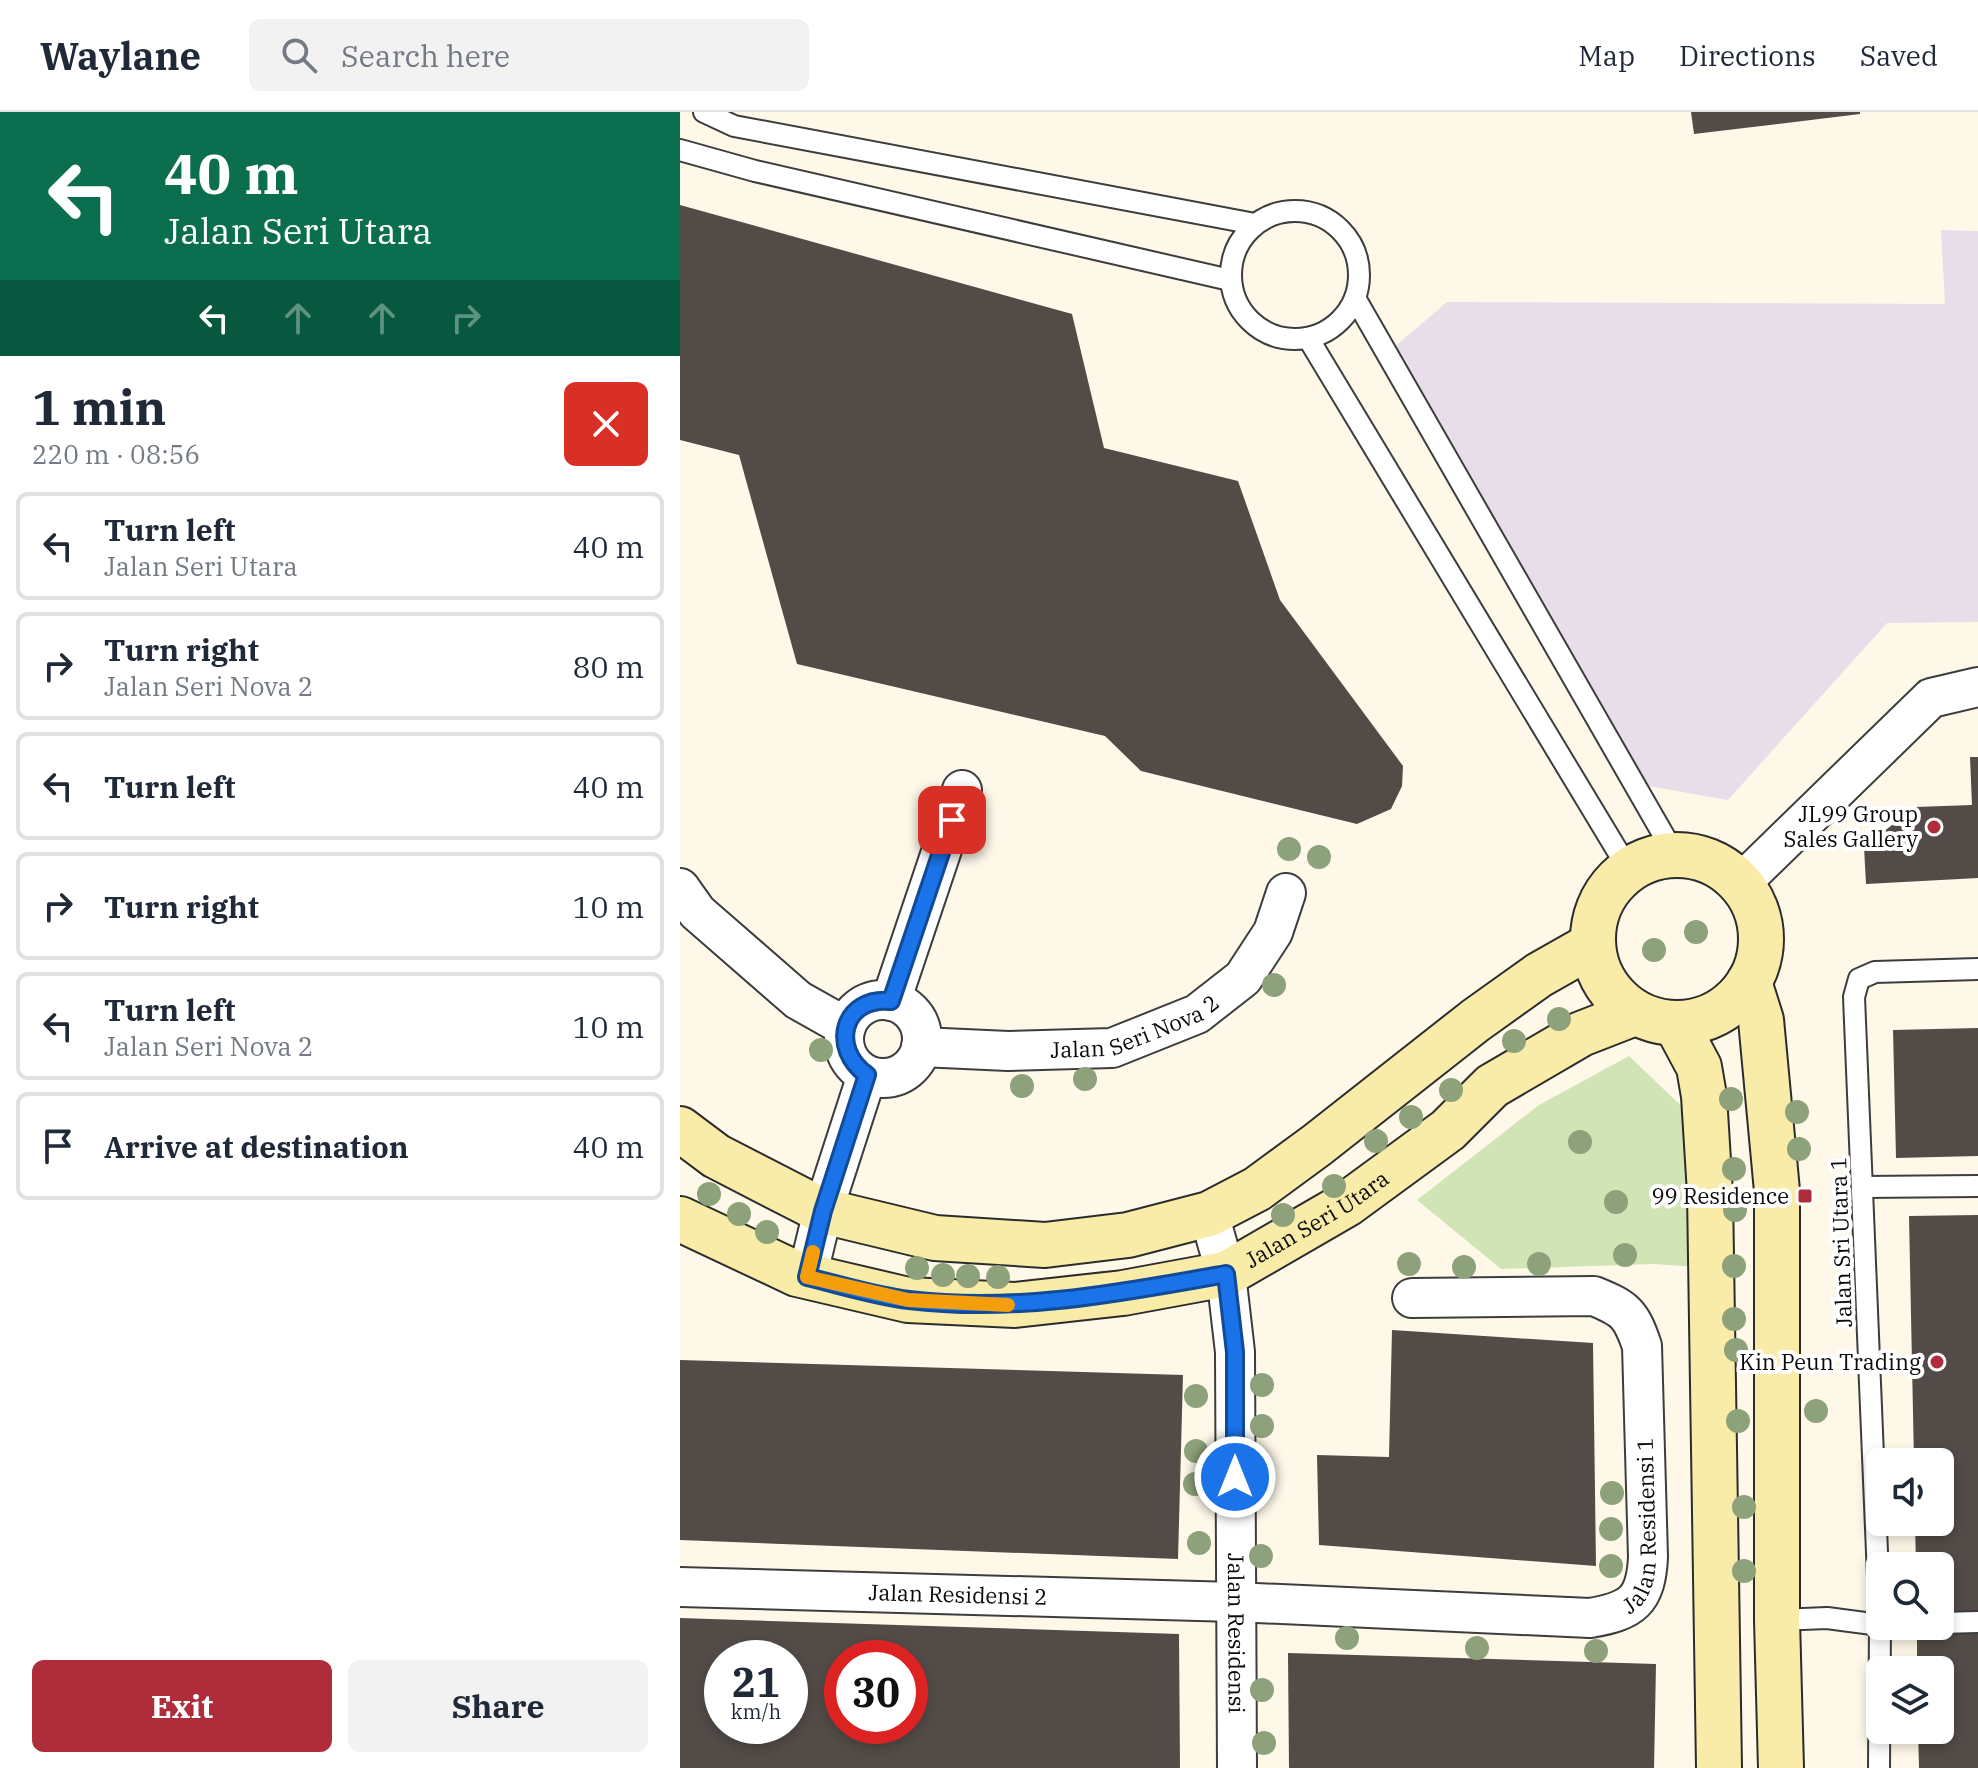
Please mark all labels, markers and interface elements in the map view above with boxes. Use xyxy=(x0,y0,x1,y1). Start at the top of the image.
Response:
search box xyxy=(249,19,809,91)
text: Waylane xyxy=(40,31,201,80)
icon: search xyxy=(277,33,321,77)
text: Search here xyxy=(341,36,510,75)
text: Map xyxy=(1578,37,1635,74)
text: Directions xyxy=(1679,37,1816,74)
text: Saved xyxy=(1860,37,1938,74)
text: 40 m xyxy=(164,137,299,209)
icon: left xyxy=(32,144,136,248)
text: Jalan Seri Utara xyxy=(164,207,432,254)
icon: left xyxy=(192,296,236,340)
icon: ahead xyxy=(276,296,320,340)
icon: ahead xyxy=(360,296,404,340)
icon: right xyxy=(444,296,488,340)
text: 1 min xyxy=(32,376,166,438)
button: close xyxy=(564,382,648,466)
text: 220 m · 08:56 xyxy=(32,437,200,471)
text: Turn left xyxy=(104,510,236,549)
icon: left xyxy=(36,524,80,568)
text: 40 m xyxy=(572,527,644,566)
text: Jalan Seri Utara xyxy=(104,549,298,583)
text: Turn right xyxy=(104,630,259,669)
icon: right xyxy=(36,644,80,688)
text: 80 m xyxy=(572,647,644,686)
text: Jalan Seri Nova 2 xyxy=(104,669,313,703)
icon: left xyxy=(36,764,80,808)
text: Turn left xyxy=(104,767,236,806)
text: 40 m xyxy=(572,767,644,806)
pin xyxy=(918,786,986,854)
icon: arrive xyxy=(930,798,974,842)
place label: JL99 Group Sales Gallery xyxy=(1784,799,1918,853)
marker: JL99 Group Sales Gallery xyxy=(1925,818,1943,836)
icon: right xyxy=(36,884,80,928)
text: Turn right xyxy=(104,887,259,926)
text: 10 m xyxy=(572,887,644,926)
street label: Jalan Seri Nova 2 xyxy=(1050,987,1225,1064)
text: Turn left xyxy=(104,990,236,1029)
icon: left xyxy=(36,1004,80,1048)
text: 10 m xyxy=(572,1007,644,1046)
text: Jalan Seri Nova 2 xyxy=(104,1029,313,1063)
icon: arrive xyxy=(36,1124,80,1168)
text: Arrive at destination xyxy=(104,1127,409,1166)
text: 40 m xyxy=(572,1127,644,1166)
street label: Jalan Sri Utara 1 xyxy=(1823,1156,1858,1328)
street label: Jalan Seri Utara xyxy=(1239,1163,1394,1274)
place label: 99 Residence xyxy=(1651,1181,1789,1210)
marker: 99 Residence xyxy=(1796,1187,1814,1205)
place label: Kin Peun Trading xyxy=(1739,1347,1921,1376)
marker: Kin Peun Trading xyxy=(1928,1353,1946,1371)
position arrow xyxy=(1193,1435,1277,1519)
street label: Jalan Residensi 1 xyxy=(1616,1437,1662,1620)
map controls xyxy=(1866,1448,1954,1744)
button: sound xyxy=(1866,1448,1954,1536)
button: search xyxy=(1866,1552,1954,1640)
street label: Jalan Residensi xyxy=(1222,1553,1252,1714)
street label: Jalan Residensi 2 xyxy=(868,1577,1048,1611)
speed limit sign: 30 xyxy=(824,1640,928,1744)
text: 21 xyxy=(732,1656,780,1708)
button: layers xyxy=(1866,1656,1954,1744)
button: Exit xyxy=(32,1660,332,1752)
button: Share xyxy=(348,1660,648,1752)
text: km/h xyxy=(731,1698,781,1725)

